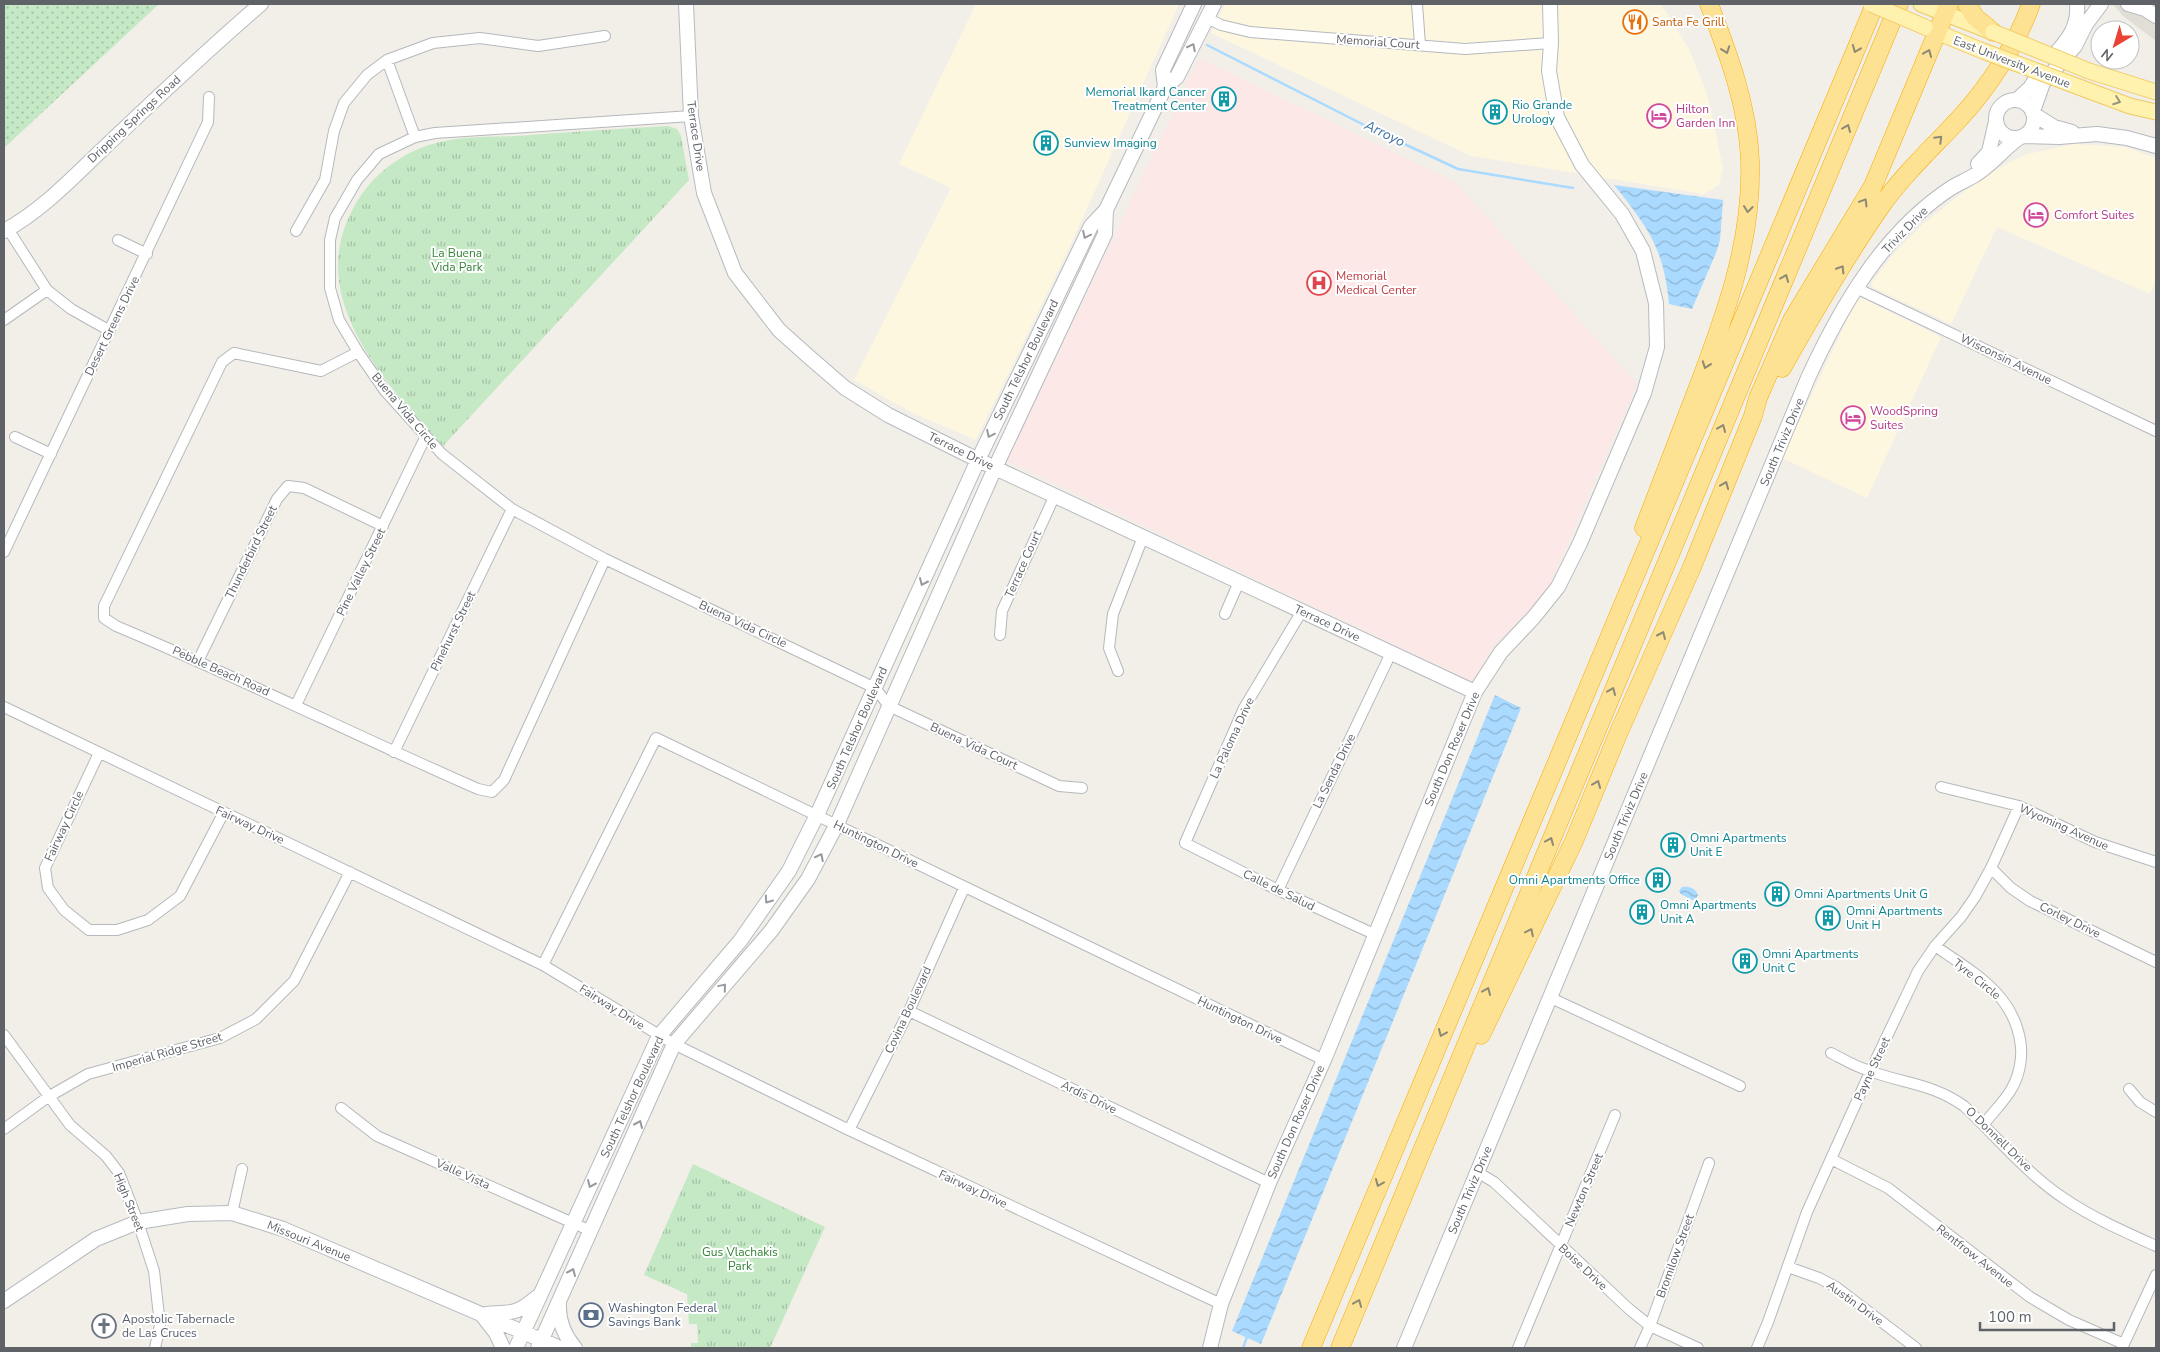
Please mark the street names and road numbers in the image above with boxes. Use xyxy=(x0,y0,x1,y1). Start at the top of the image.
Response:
street label: Memorial Court xyxy=(1336,31,1421,53)
street label: East University Avenue xyxy=(1951,32,2073,92)
street label: Dripping Springs Road xyxy=(84,72,184,166)
street label: Terrace Drive xyxy=(683,100,709,172)
street label: Triviz Drive xyxy=(1879,203,1931,257)
street label: Desert Greens Drive xyxy=(81,273,143,379)
street label: South Telshor Boulevard xyxy=(990,297,1062,423)
street label: Wisconsin Avenue xyxy=(1958,330,2054,388)
street label: Buena Vida Circle xyxy=(368,369,442,453)
street label: South Triviz Drive xyxy=(1756,395,1808,489)
street label: Terrace Drive xyxy=(926,428,996,474)
street label: Thunderbird Street xyxy=(221,502,281,601)
street label: Pine Valley Street xyxy=(333,525,390,619)
street label: Terrace Court xyxy=(1001,527,1045,600)
street label: Pinehurst Street xyxy=(427,588,480,674)
street label: Buena Vida Circle xyxy=(696,597,790,651)
street label: Terrace Drive xyxy=(1291,601,1363,645)
street label: Pebble Beach Road xyxy=(170,642,272,700)
street label: South Telshor Boulevard xyxy=(823,664,891,792)
street label: South Don Roser Drive xyxy=(1421,689,1483,809)
street label: La Paloma Drive xyxy=(1206,695,1258,781)
street label: Buena Vida Court xyxy=(928,719,1021,774)
street label: La Senda Drive xyxy=(1309,731,1359,811)
street label: South Triviz Drive xyxy=(1600,769,1652,863)
street label: Fairway Circle xyxy=(41,788,87,864)
street label: Wyoming Avenue xyxy=(2017,800,2111,854)
street label: Fairway Drive xyxy=(213,802,287,848)
street label: Huntington Drive xyxy=(831,816,921,872)
street label: Calle de Salud xyxy=(1240,866,1318,914)
street label: Corley Drive xyxy=(2037,898,2103,942)
street label: Tyre Circle xyxy=(1950,955,2004,1003)
street label: Covina Boulevard xyxy=(881,964,935,1056)
street label: Fairway Drive xyxy=(576,981,648,1033)
street label: Huntington Drive xyxy=(1195,992,1285,1048)
street label: Imperial Ridge Street xyxy=(110,1028,225,1075)
street label: South Telshor Boulevard xyxy=(597,1033,667,1161)
street label: Payne Street xyxy=(1850,1034,1894,1104)
street label: South Don Roser Drive xyxy=(1264,1063,1328,1181)
street label: Ardis Drive xyxy=(1058,1077,1120,1117)
street label: O Donnell Drive xyxy=(1962,1103,2036,1175)
street label: South Triviz Drive xyxy=(1444,1143,1496,1237)
street label: Newton Street xyxy=(1561,1150,1607,1229)
street label: Valle Vista xyxy=(432,1155,493,1193)
street label: Fairway Drive xyxy=(936,1166,1010,1212)
street label: High Street xyxy=(110,1170,148,1234)
street label: Bromilow Street xyxy=(1652,1211,1698,1300)
street label: Missouri Avenue xyxy=(265,1217,353,1265)
street label: Rentfrow Avenue xyxy=(1933,1221,2017,1291)
street label: Boise Drive xyxy=(1555,1240,1611,1294)
street label: Austin Drive xyxy=(1823,1277,1887,1329)

